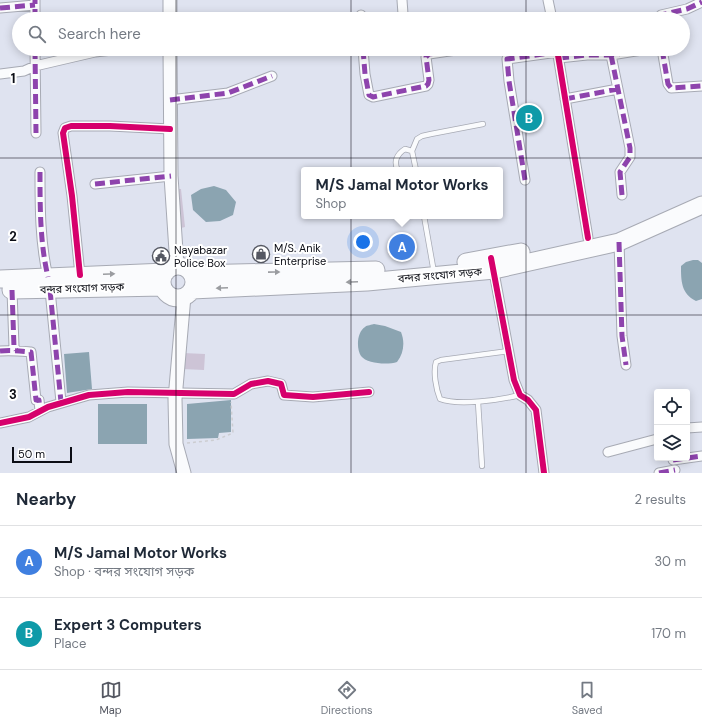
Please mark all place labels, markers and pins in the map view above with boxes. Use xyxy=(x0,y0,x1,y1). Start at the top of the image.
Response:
pin: B xyxy=(516,103,542,133)
pin: A xyxy=(389,232,415,262)
place label: M/S. Anik Enterprise xyxy=(274,241,326,268)
place label: Nayabazar Police Box xyxy=(174,243,227,270)
shop icon: M/S. Anik Enterprise xyxy=(251,244,271,264)
public building icon: Nayabazar Police Box xyxy=(151,246,171,266)

